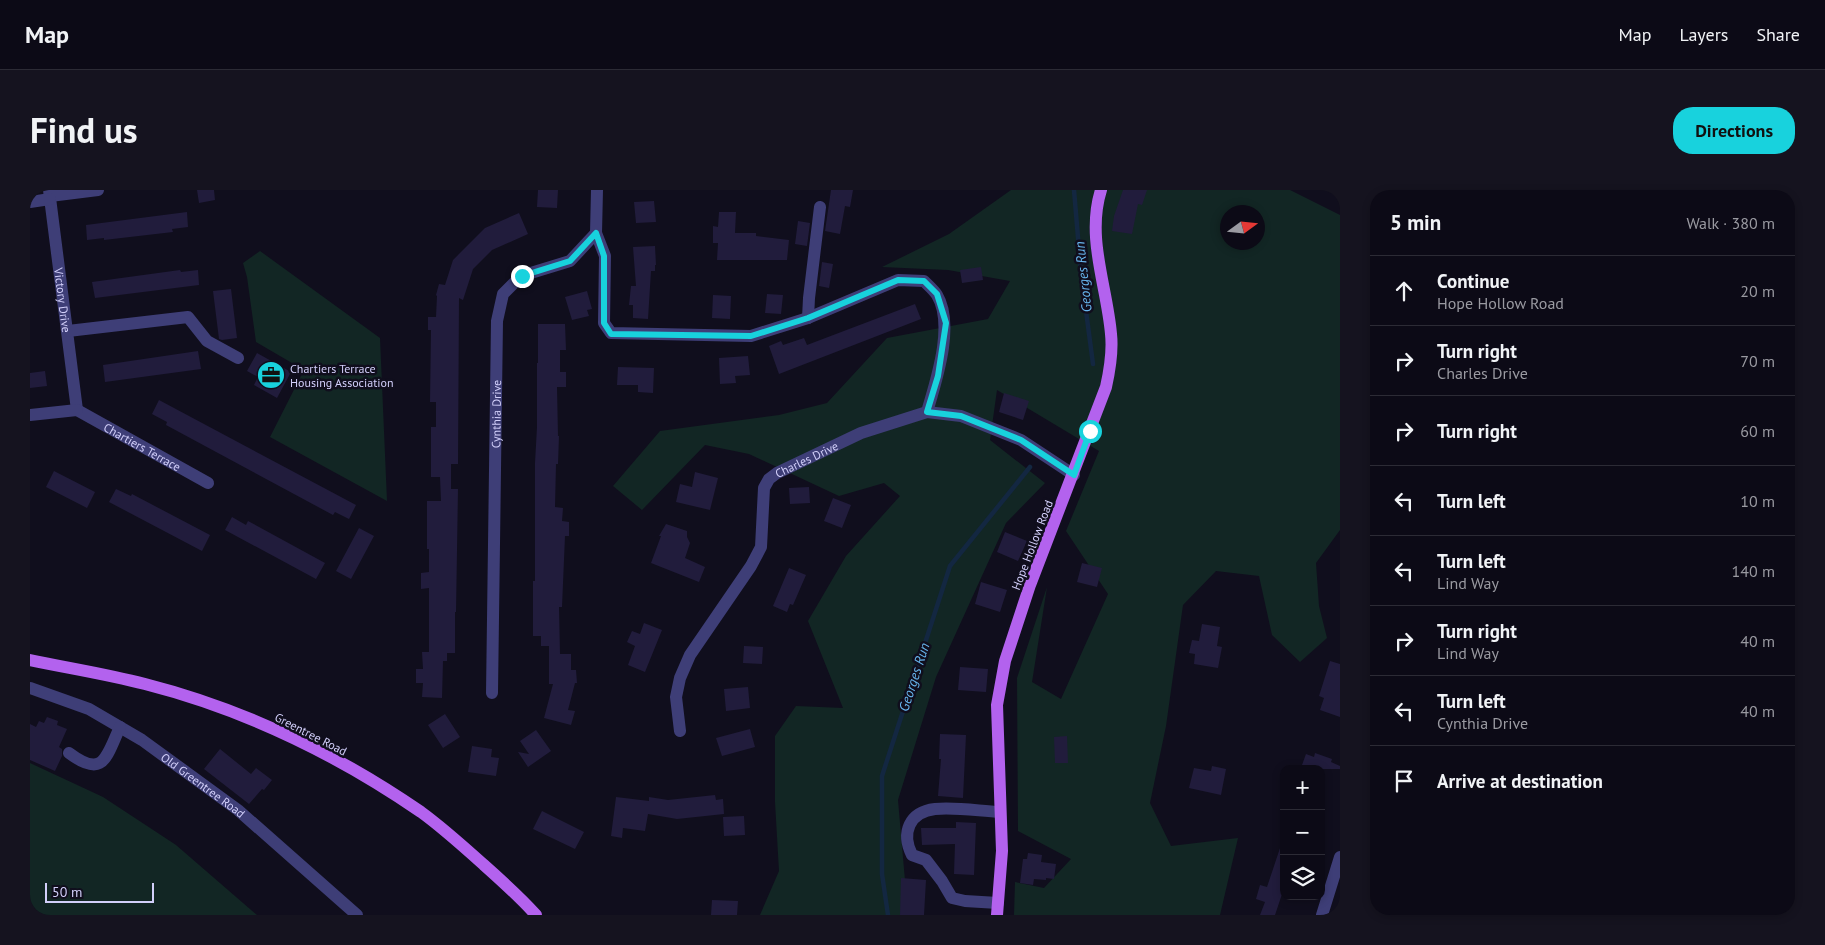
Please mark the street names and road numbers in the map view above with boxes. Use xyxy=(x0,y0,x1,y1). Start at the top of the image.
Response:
street label: Victory Drive xyxy=(51,266,75,333)
street label: Cynthia Drive xyxy=(488,380,504,448)
street label: Chartiers Terrace xyxy=(101,419,184,474)
street label: Charles Drive xyxy=(772,438,840,480)
street label: Hope Hollow Road xyxy=(1008,498,1056,592)
street label: Greentree Road xyxy=(272,709,350,759)
street label: Old Greentree Road xyxy=(158,749,248,821)

